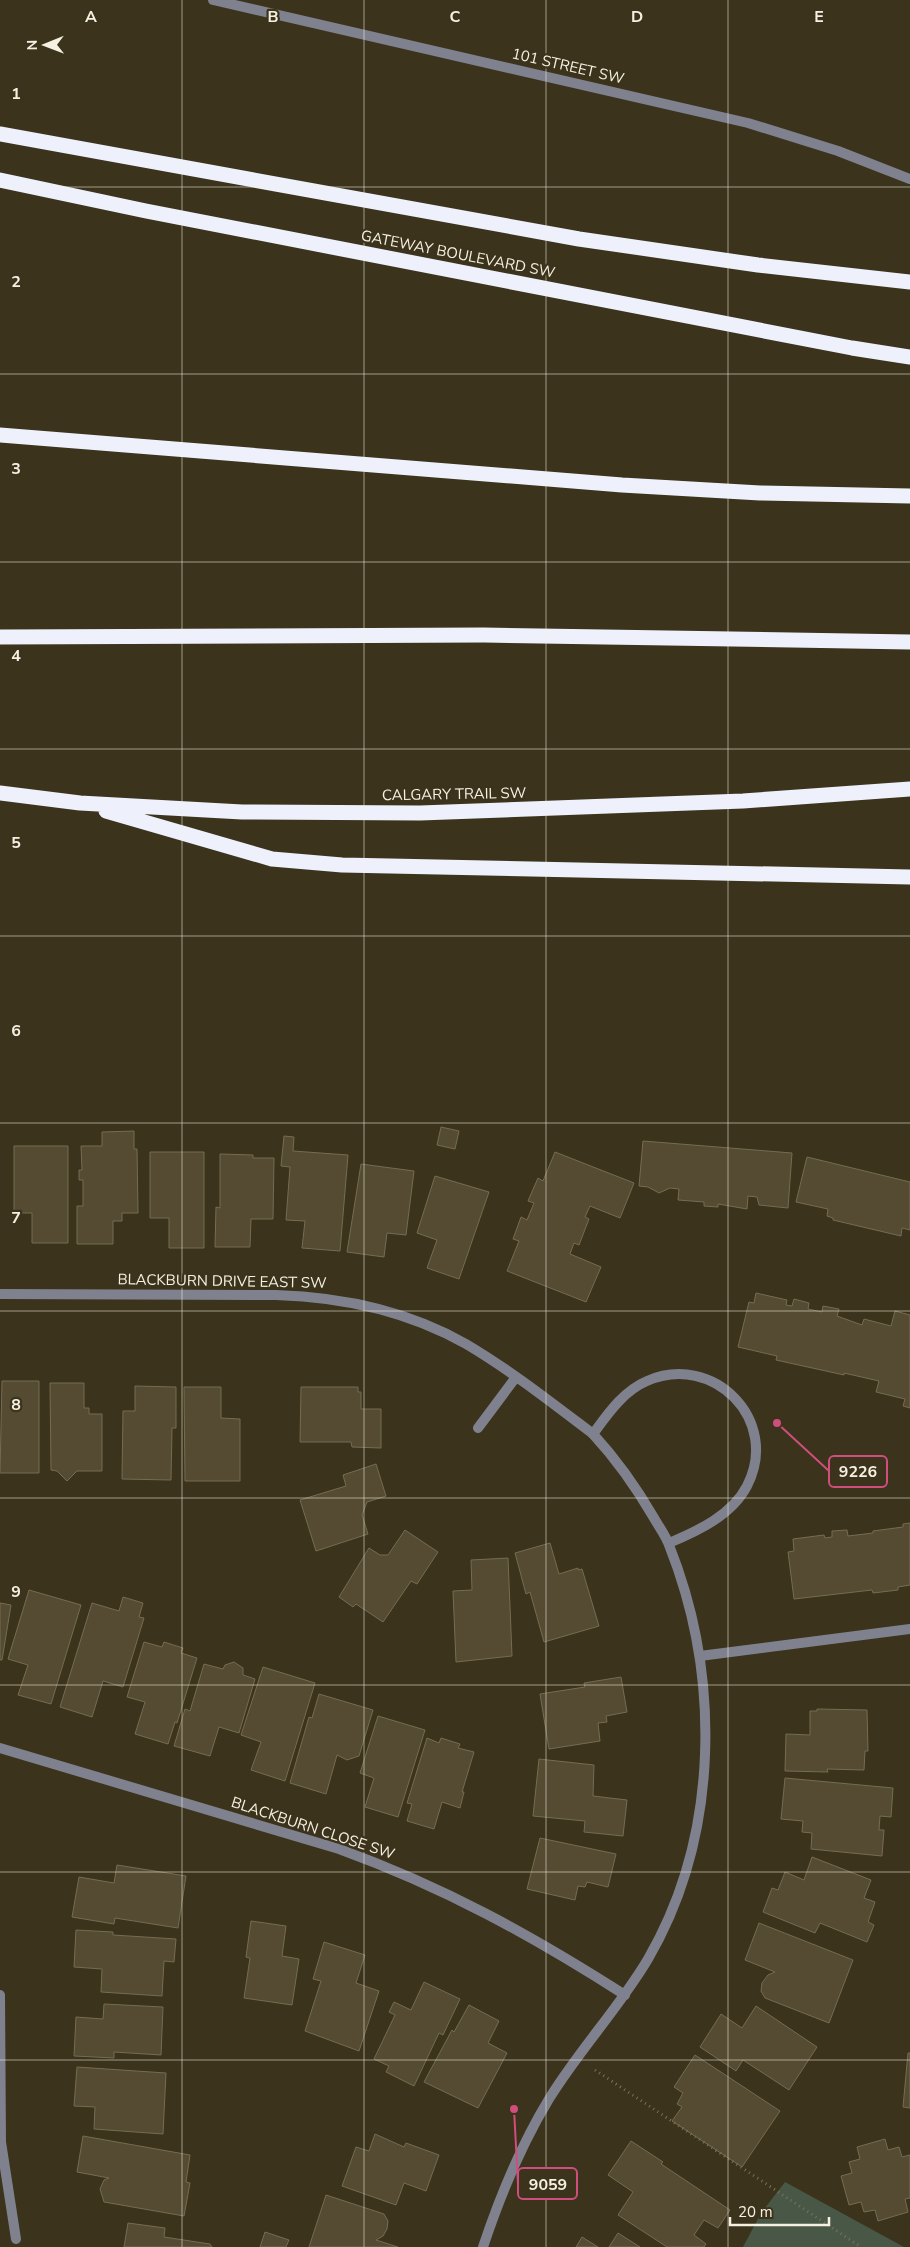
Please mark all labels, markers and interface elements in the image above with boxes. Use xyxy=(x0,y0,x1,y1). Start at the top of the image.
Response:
text: A xyxy=(85,6,97,28)
text: B xyxy=(267,6,279,28)
text: C xyxy=(450,6,461,28)
text: D xyxy=(631,6,643,28)
text: E xyxy=(814,6,824,28)
north arrow xyxy=(20,20,70,70)
text: N xyxy=(23,40,42,51)
street label: 101 STREET SW xyxy=(510,43,627,89)
text: 1 xyxy=(11,83,21,105)
street label: GATEWAY BOULEVARD SW xyxy=(359,225,557,283)
text: 2 xyxy=(11,271,21,293)
text: 3 xyxy=(11,458,21,480)
text: 4 xyxy=(11,645,21,667)
street label: CALGARY TRAIL SW xyxy=(382,783,527,805)
text: 5 xyxy=(11,832,21,854)
text: 6 xyxy=(11,1020,21,1042)
text: 7 xyxy=(11,1207,21,1229)
street label: BLACKBURN DRIVE EAST SW xyxy=(117,1269,327,1293)
text: 8 xyxy=(11,1394,21,1416)
callout: 9226 xyxy=(829,1456,887,1487)
text: 9226 xyxy=(839,1461,877,1483)
text: 9 xyxy=(11,1581,21,1603)
street label: BLACKBURN CLOSE SW xyxy=(229,1792,398,1864)
callout: 9059 xyxy=(518,2168,577,2199)
text: 9059 xyxy=(529,2174,567,2196)
scale bar xyxy=(730,2194,829,2226)
text: 20 m xyxy=(738,2202,773,2222)

